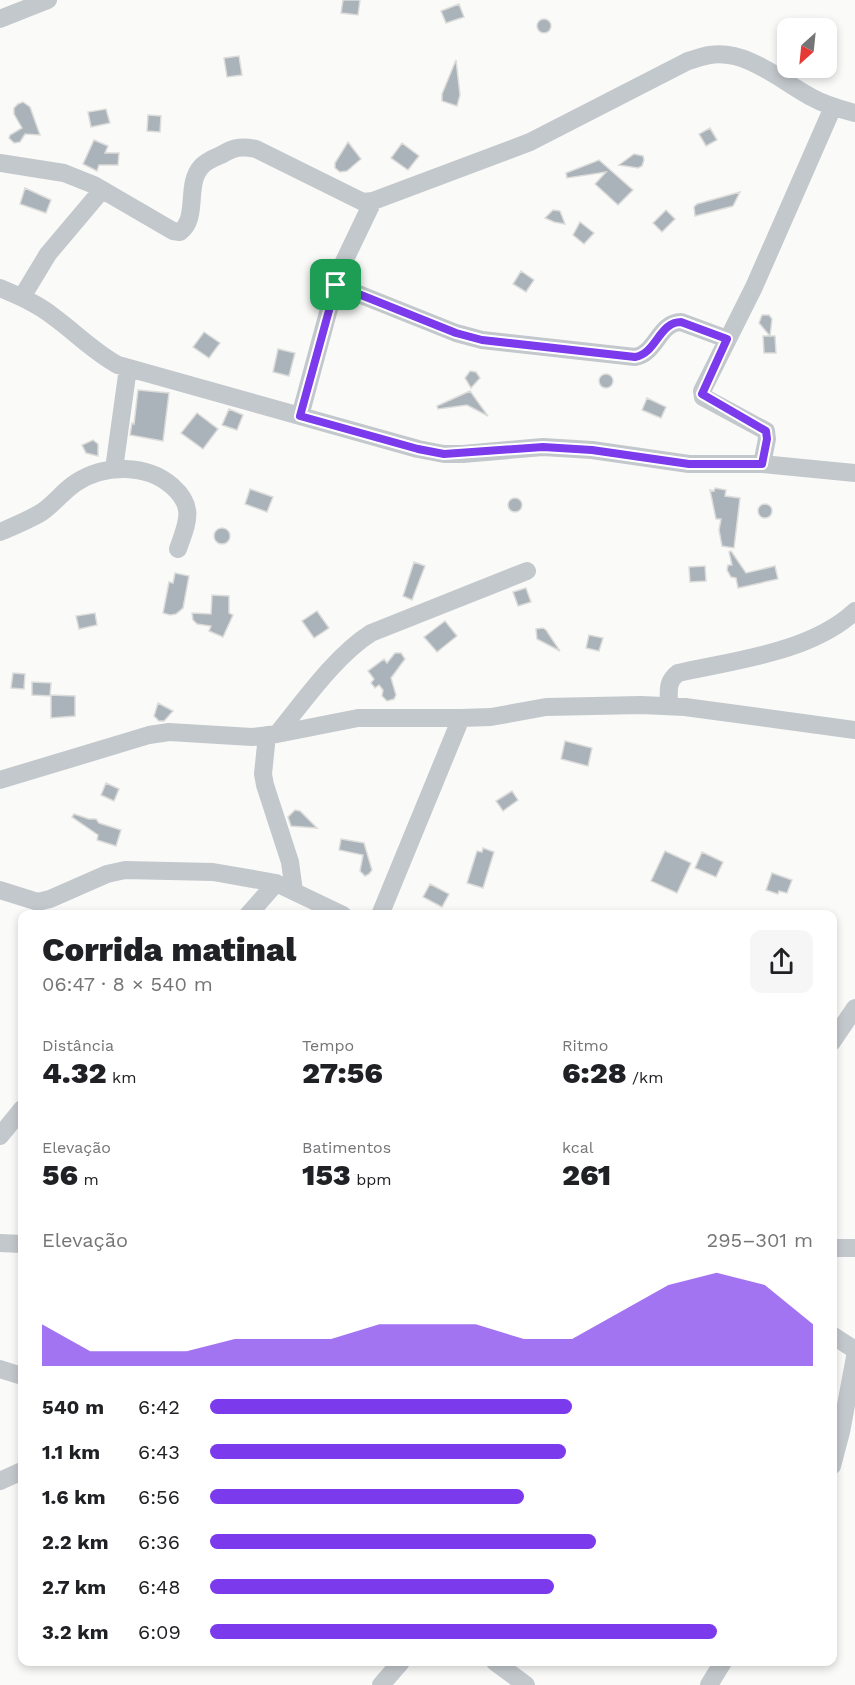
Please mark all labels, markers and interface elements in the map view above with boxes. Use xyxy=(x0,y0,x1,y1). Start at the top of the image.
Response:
north arrow xyxy=(777,18,837,78)
map controls xyxy=(777,18,837,78)
pin xyxy=(310,259,361,310)
icon: arrive xyxy=(319,268,352,301)
text: Corrida matinal xyxy=(42,930,296,969)
button: share xyxy=(750,930,813,993)
text: 06:47 · 8 × 540 m xyxy=(42,972,213,996)
text: Distância xyxy=(42,1036,114,1055)
text: Tempo xyxy=(302,1036,354,1055)
text: Ritmo xyxy=(562,1036,608,1055)
text: 4.32 xyxy=(42,1055,107,1090)
text: 27:56 xyxy=(302,1055,383,1090)
text: 6:28 xyxy=(562,1055,627,1090)
text: km xyxy=(107,1068,136,1087)
text: /km xyxy=(627,1068,663,1087)
text: Elevação xyxy=(42,1138,111,1157)
text: Batimentos xyxy=(302,1138,391,1157)
text: kcal xyxy=(562,1138,594,1157)
text: 56 xyxy=(42,1157,78,1192)
text: 153 xyxy=(302,1157,351,1192)
text: 261 xyxy=(562,1157,611,1192)
text: m xyxy=(78,1170,99,1189)
text: bpm xyxy=(351,1170,392,1189)
text: Elevação xyxy=(42,1228,128,1252)
text: 295–301 m xyxy=(707,1228,813,1252)
text: 540 m xyxy=(42,1395,104,1419)
text: 6:42 xyxy=(138,1395,180,1419)
text: 1.1 km xyxy=(42,1440,100,1464)
text: 6:43 xyxy=(138,1440,180,1464)
text: 1.6 km xyxy=(42,1485,106,1509)
text: 6:56 xyxy=(138,1485,180,1509)
text: 2.2 km xyxy=(42,1530,109,1554)
text: 6:36 xyxy=(138,1530,180,1554)
text: 2.7 km xyxy=(42,1575,106,1599)
text: 6:48 xyxy=(138,1575,181,1599)
text: 3.2 km xyxy=(42,1620,109,1644)
text: 6:09 xyxy=(138,1620,181,1644)

